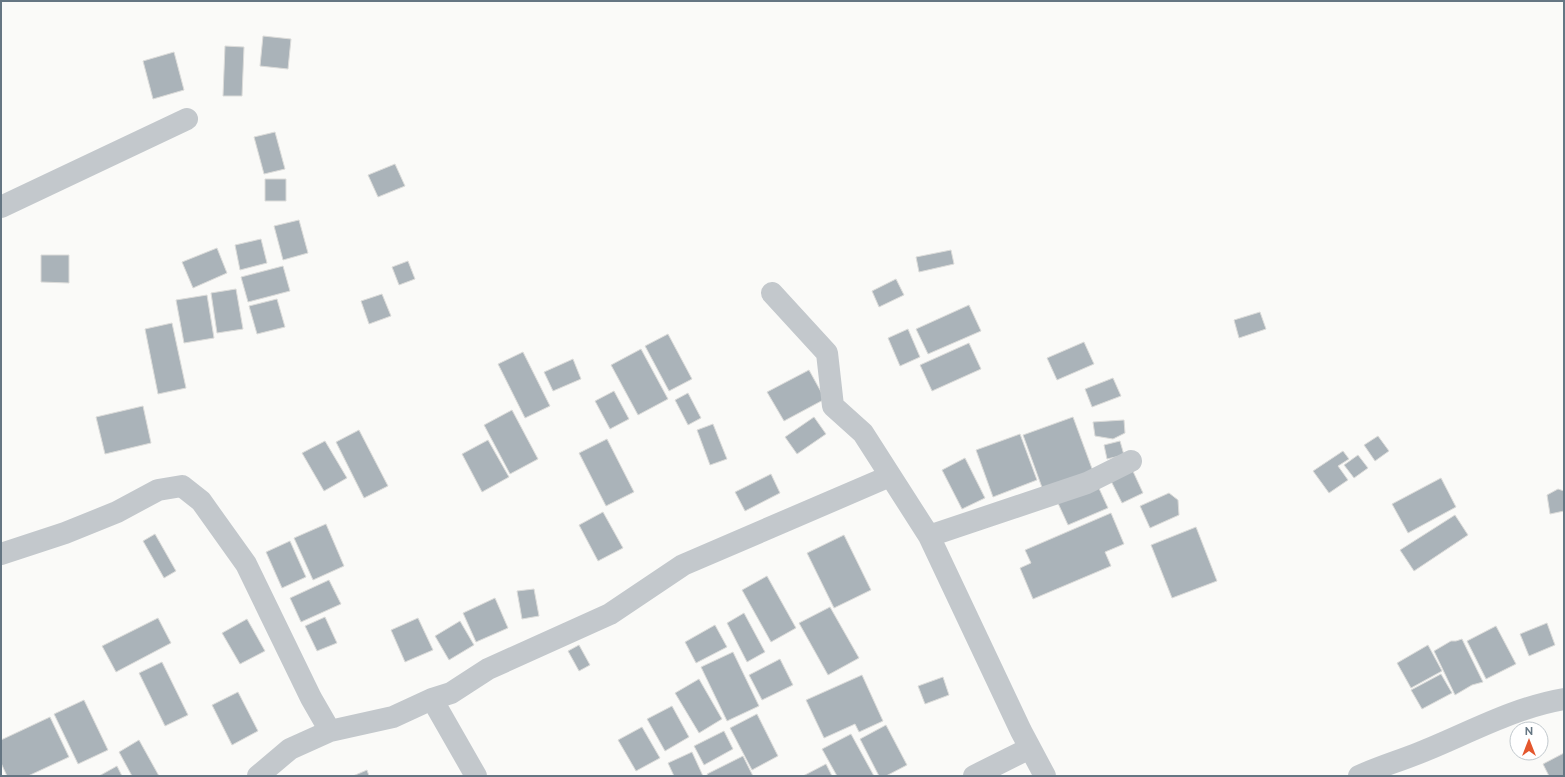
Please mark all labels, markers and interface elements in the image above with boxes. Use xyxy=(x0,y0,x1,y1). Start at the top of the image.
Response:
north arrow xyxy=(1509,721,1549,761)
text: N xyxy=(1525,725,1533,738)

